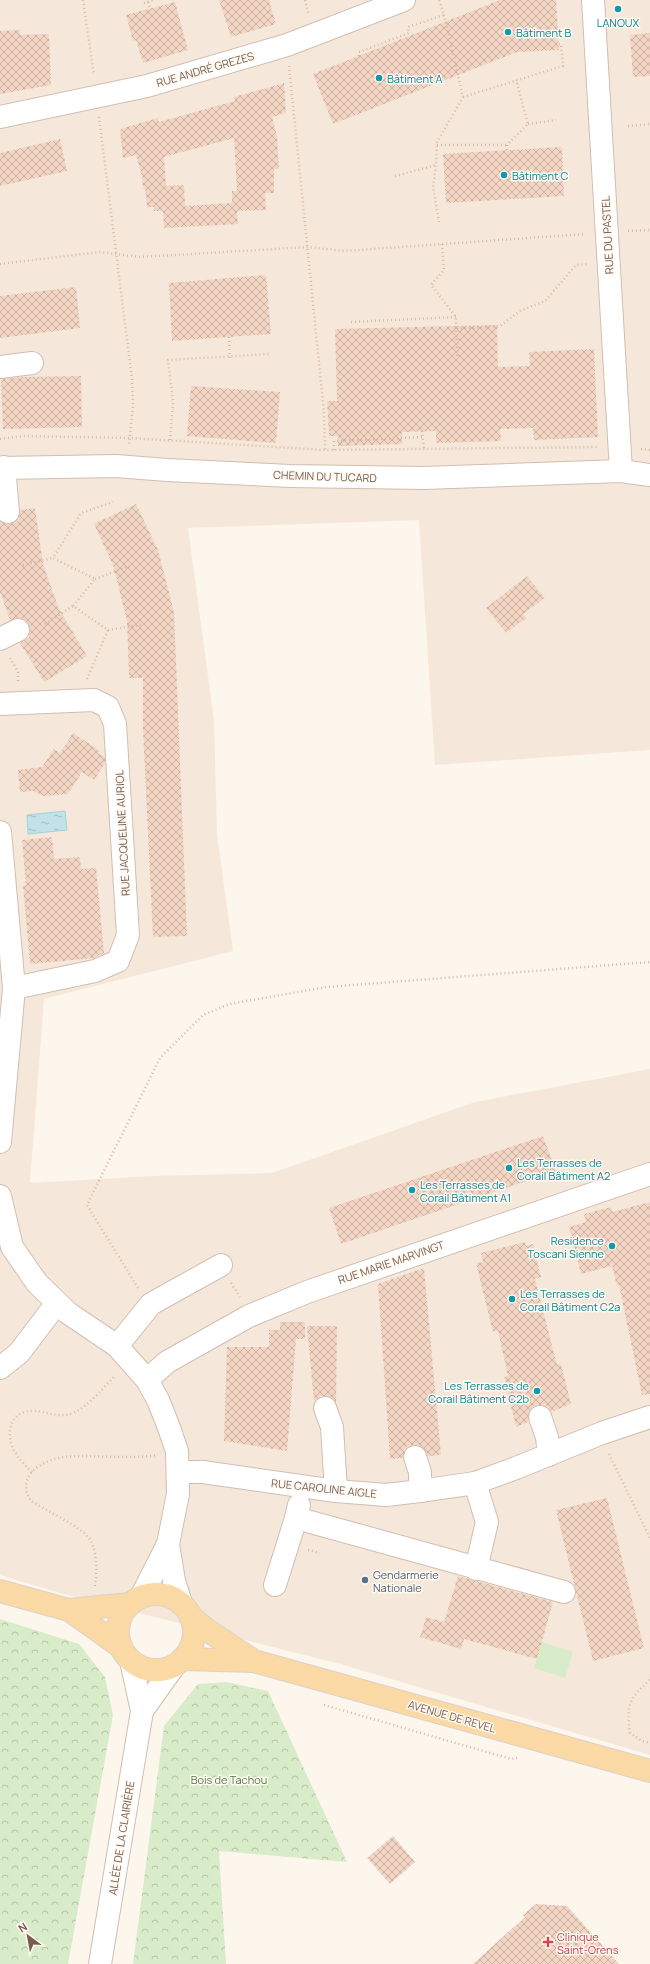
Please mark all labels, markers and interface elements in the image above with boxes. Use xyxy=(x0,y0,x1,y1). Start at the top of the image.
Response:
marker: LANOUX xyxy=(613,4,623,14)
place label: LANOUX xyxy=(597,15,640,30)
place label: Bâtiment B xyxy=(516,25,572,40)
marker: Bâtiment B xyxy=(503,27,513,37)
street label: RUE ANDRÉ GREZES xyxy=(154,48,256,90)
place label: Bâtiment A xyxy=(387,71,443,86)
marker: Bâtiment A xyxy=(374,73,384,83)
place label: Bâtiment C xyxy=(512,168,569,183)
marker: Bâtiment C xyxy=(499,170,509,180)
street label: RUE DU PASTEL xyxy=(597,195,617,275)
street label: CHEMIN DU TUCARD xyxy=(273,467,377,485)
street label: RUE JACQUELINE AURIOL xyxy=(111,769,133,896)
place label: Les Terrasses de Corail Bâtiment A2 xyxy=(517,1155,610,1183)
marker: Les Terrasses de Corail Bâtiment A2 xyxy=(504,1163,514,1173)
place label: Les Terrasses de Corail Bâtiment A1 xyxy=(420,1177,511,1205)
marker: Les Terrasses de Corail Bâtiment A1 xyxy=(407,1185,417,1195)
place label: Residence Toscani Sienne xyxy=(528,1233,605,1261)
street label: RUE MARIE MARVINGT xyxy=(336,1237,446,1287)
marker: Residence Toscani Sienne xyxy=(607,1241,617,1251)
place label: Les Terrasses de Corail Bâtiment C2a xyxy=(520,1286,620,1314)
marker: Les Terrasses de Corail Bâtiment C2a xyxy=(507,1294,517,1304)
place label: Les Terrasses de Corail Bâtiment C2b xyxy=(428,1378,530,1406)
marker: Les Terrasses de Corail Bâtiment C2b xyxy=(532,1386,542,1396)
street label: RUE CAROLINE AIGLE xyxy=(270,1475,378,1501)
place label: Gendarmerie Nationale xyxy=(373,1567,439,1595)
marker: Gendarmerie Nationale xyxy=(360,1575,370,1585)
street label: AVENUE DE REVEL xyxy=(406,1696,498,1736)
park label: Bois de Tachou xyxy=(191,1772,267,1787)
street label: ALLÉE DE LA CLAIRIÈRE xyxy=(105,1780,137,1896)
north arrow xyxy=(8,1916,48,1956)
text: N xyxy=(15,1919,30,1936)
place label: Clinique Saint-Orens xyxy=(557,1929,619,1957)
marker: Clinique Saint-Orens xyxy=(542,1936,554,1948)

